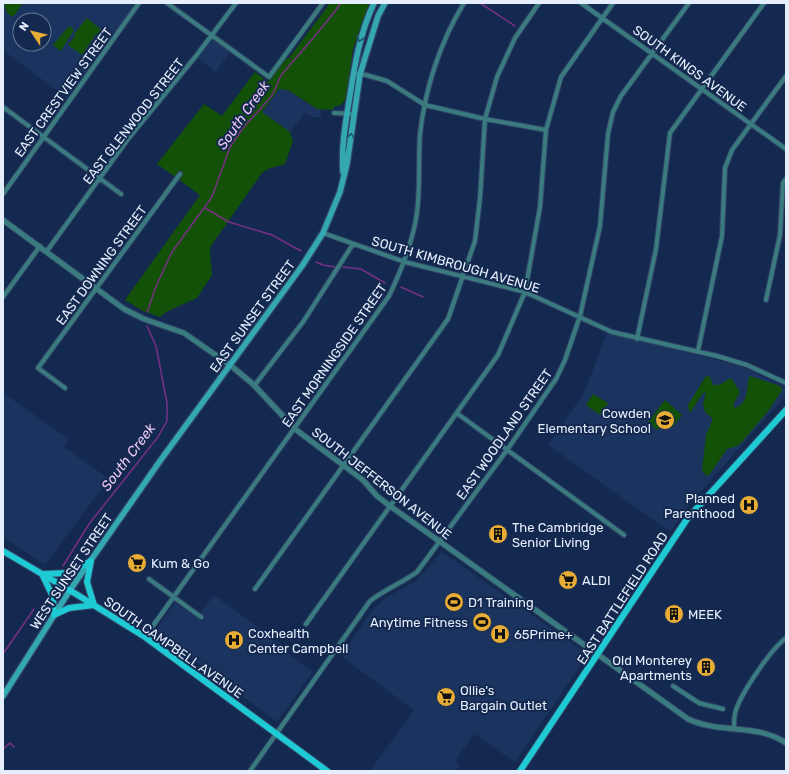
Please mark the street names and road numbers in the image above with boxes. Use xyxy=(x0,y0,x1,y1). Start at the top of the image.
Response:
street label: SOUTH KINGS AVENUE xyxy=(630,22,749,115)
street label: EAST CRESTVIEW STREET xyxy=(11,24,116,160)
street label: EAST GLENWOOD STREET xyxy=(80,55,187,187)
street label: EAST DOWNING STREET xyxy=(53,202,150,328)
street label: SOUTH KIMBROUGH AVENUE xyxy=(370,233,542,296)
street label: EAST SUNSET STREET xyxy=(207,257,298,375)
street label: EAST MORNINGSIDE STREET xyxy=(279,280,390,430)
street label: EAST WOODLAND STREET xyxy=(454,366,556,502)
street label: SOUTH JEFFERSON AVENUE xyxy=(309,424,455,543)
street label: WEST SUNSET STREET xyxy=(27,510,116,632)
street label: EAST BATTLEFIELD ROAD xyxy=(574,529,671,667)
street label: SOUTH CAMPBELL AVENUE xyxy=(101,594,246,701)

